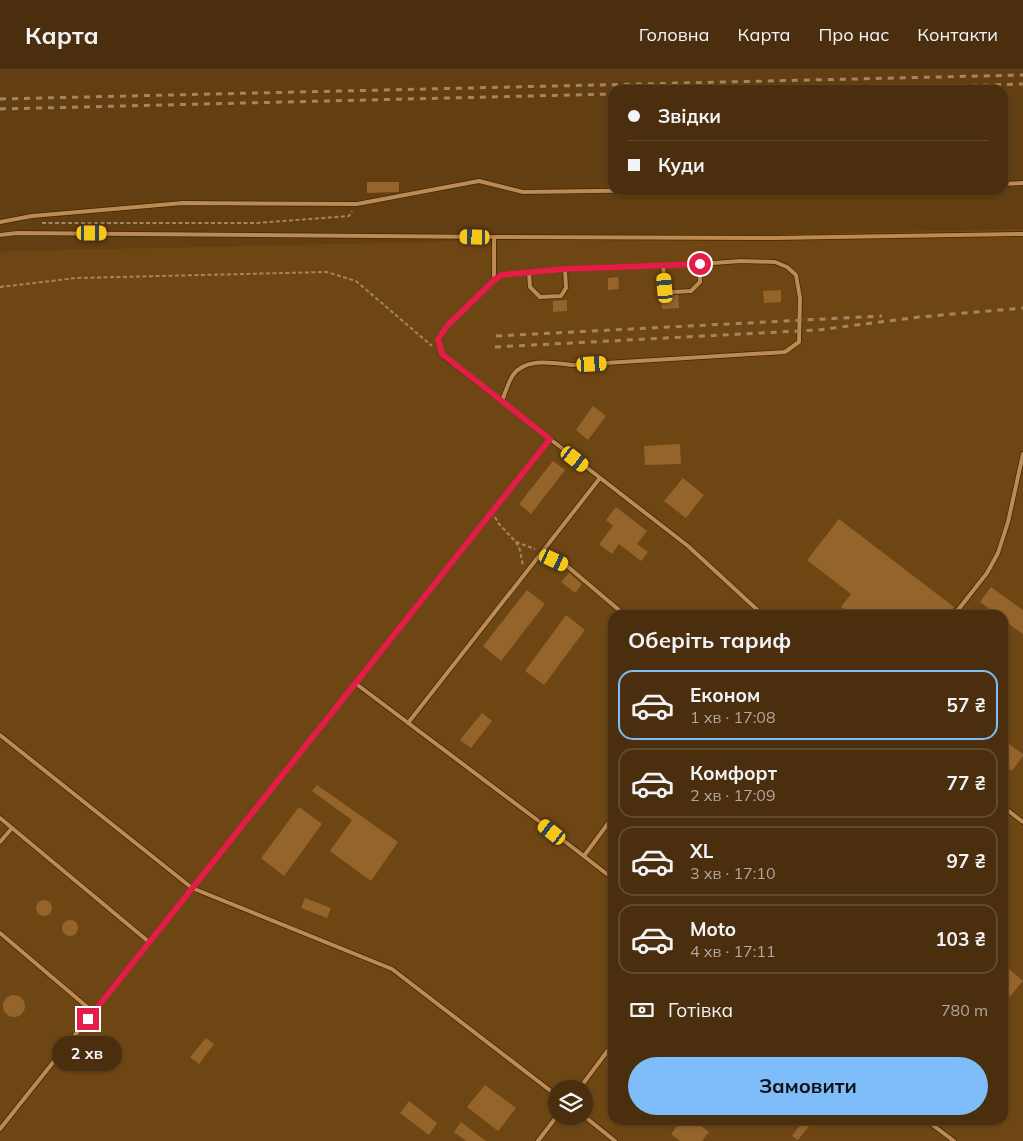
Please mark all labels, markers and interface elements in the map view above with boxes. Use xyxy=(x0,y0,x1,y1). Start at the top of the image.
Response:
text: Карта xyxy=(25,20,99,50)
text: Головна xyxy=(639,23,710,46)
text: Карта xyxy=(738,23,791,46)
text: Про нас xyxy=(819,23,889,46)
text: Контакти xyxy=(917,23,998,46)
text: Звідки xyxy=(658,104,721,128)
text: Куди xyxy=(658,153,705,177)
car xyxy=(77,226,107,241)
car xyxy=(459,229,490,245)
route start xyxy=(689,253,711,275)
car xyxy=(656,272,673,304)
car xyxy=(576,356,607,372)
car xyxy=(558,444,591,474)
car xyxy=(537,547,570,573)
text: Оберіть тариф xyxy=(628,626,791,654)
icon: car xyxy=(630,683,675,728)
text: Економ xyxy=(690,683,760,707)
text: 57 ₴ xyxy=(947,693,986,717)
text: 1 хв · 17:08 xyxy=(690,707,776,727)
icon: car xyxy=(630,761,675,806)
text: Комфорт xyxy=(690,761,777,785)
text: 77 ₴ xyxy=(947,771,986,795)
text: 2 хв · 17:09 xyxy=(690,785,776,805)
car xyxy=(535,817,568,847)
icon: car xyxy=(630,839,675,884)
text: XL xyxy=(690,839,713,863)
text: 97 ₴ xyxy=(947,849,986,873)
text: 3 хв · 17:10 xyxy=(690,863,776,883)
icon: car xyxy=(630,917,675,962)
text: Moto xyxy=(690,917,736,941)
text: 103 ₴ xyxy=(935,927,986,951)
text: 4 хв · 17:11 xyxy=(690,941,776,961)
icon: cash xyxy=(628,996,656,1024)
text: Готівка xyxy=(668,998,733,1022)
text: 780 m xyxy=(941,1000,988,1020)
route end xyxy=(77,1008,99,1030)
callout: 2 хв xyxy=(53,1036,123,1072)
text: 2 хв xyxy=(71,1043,103,1063)
button: Замовити xyxy=(628,1057,988,1115)
map controls xyxy=(548,1080,593,1125)
button: layers xyxy=(548,1080,593,1125)

